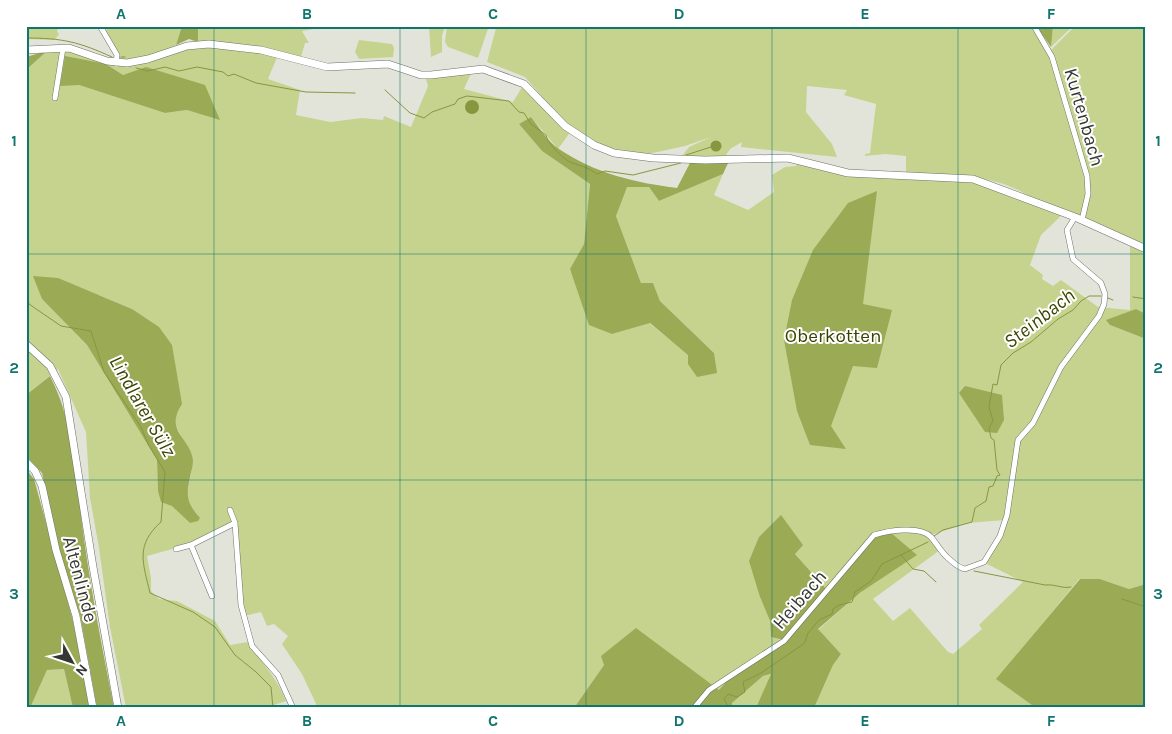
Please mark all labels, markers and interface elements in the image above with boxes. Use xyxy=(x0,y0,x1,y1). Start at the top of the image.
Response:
text: A xyxy=(116,4,126,23)
text: B xyxy=(302,4,312,23)
text: C xyxy=(488,4,498,23)
text: D xyxy=(674,4,685,23)
text: E xyxy=(860,4,870,23)
text: F xyxy=(1047,4,1056,23)
street label: Kurtenbach xyxy=(1060,66,1109,169)
text: 1 xyxy=(11,131,17,150)
text: 1 xyxy=(1155,131,1161,150)
water label: Steinbach xyxy=(999,284,1079,353)
park label: Oberkotten xyxy=(785,325,881,347)
water label: Lindlarer Sülz xyxy=(104,352,181,461)
text: 2 xyxy=(9,358,19,377)
text: 2 xyxy=(1153,358,1163,377)
street label: Altenlinde xyxy=(58,534,102,625)
street label: Heibach xyxy=(768,566,831,634)
text: 3 xyxy=(9,584,19,603)
text: 3 xyxy=(1153,584,1163,603)
north arrow xyxy=(48,636,98,686)
text: N xyxy=(72,661,91,679)
text: A xyxy=(116,711,126,730)
text: B xyxy=(302,711,312,730)
text: C xyxy=(488,711,498,730)
text: D xyxy=(674,711,685,730)
text: E xyxy=(860,711,870,730)
text: F xyxy=(1047,711,1056,730)

